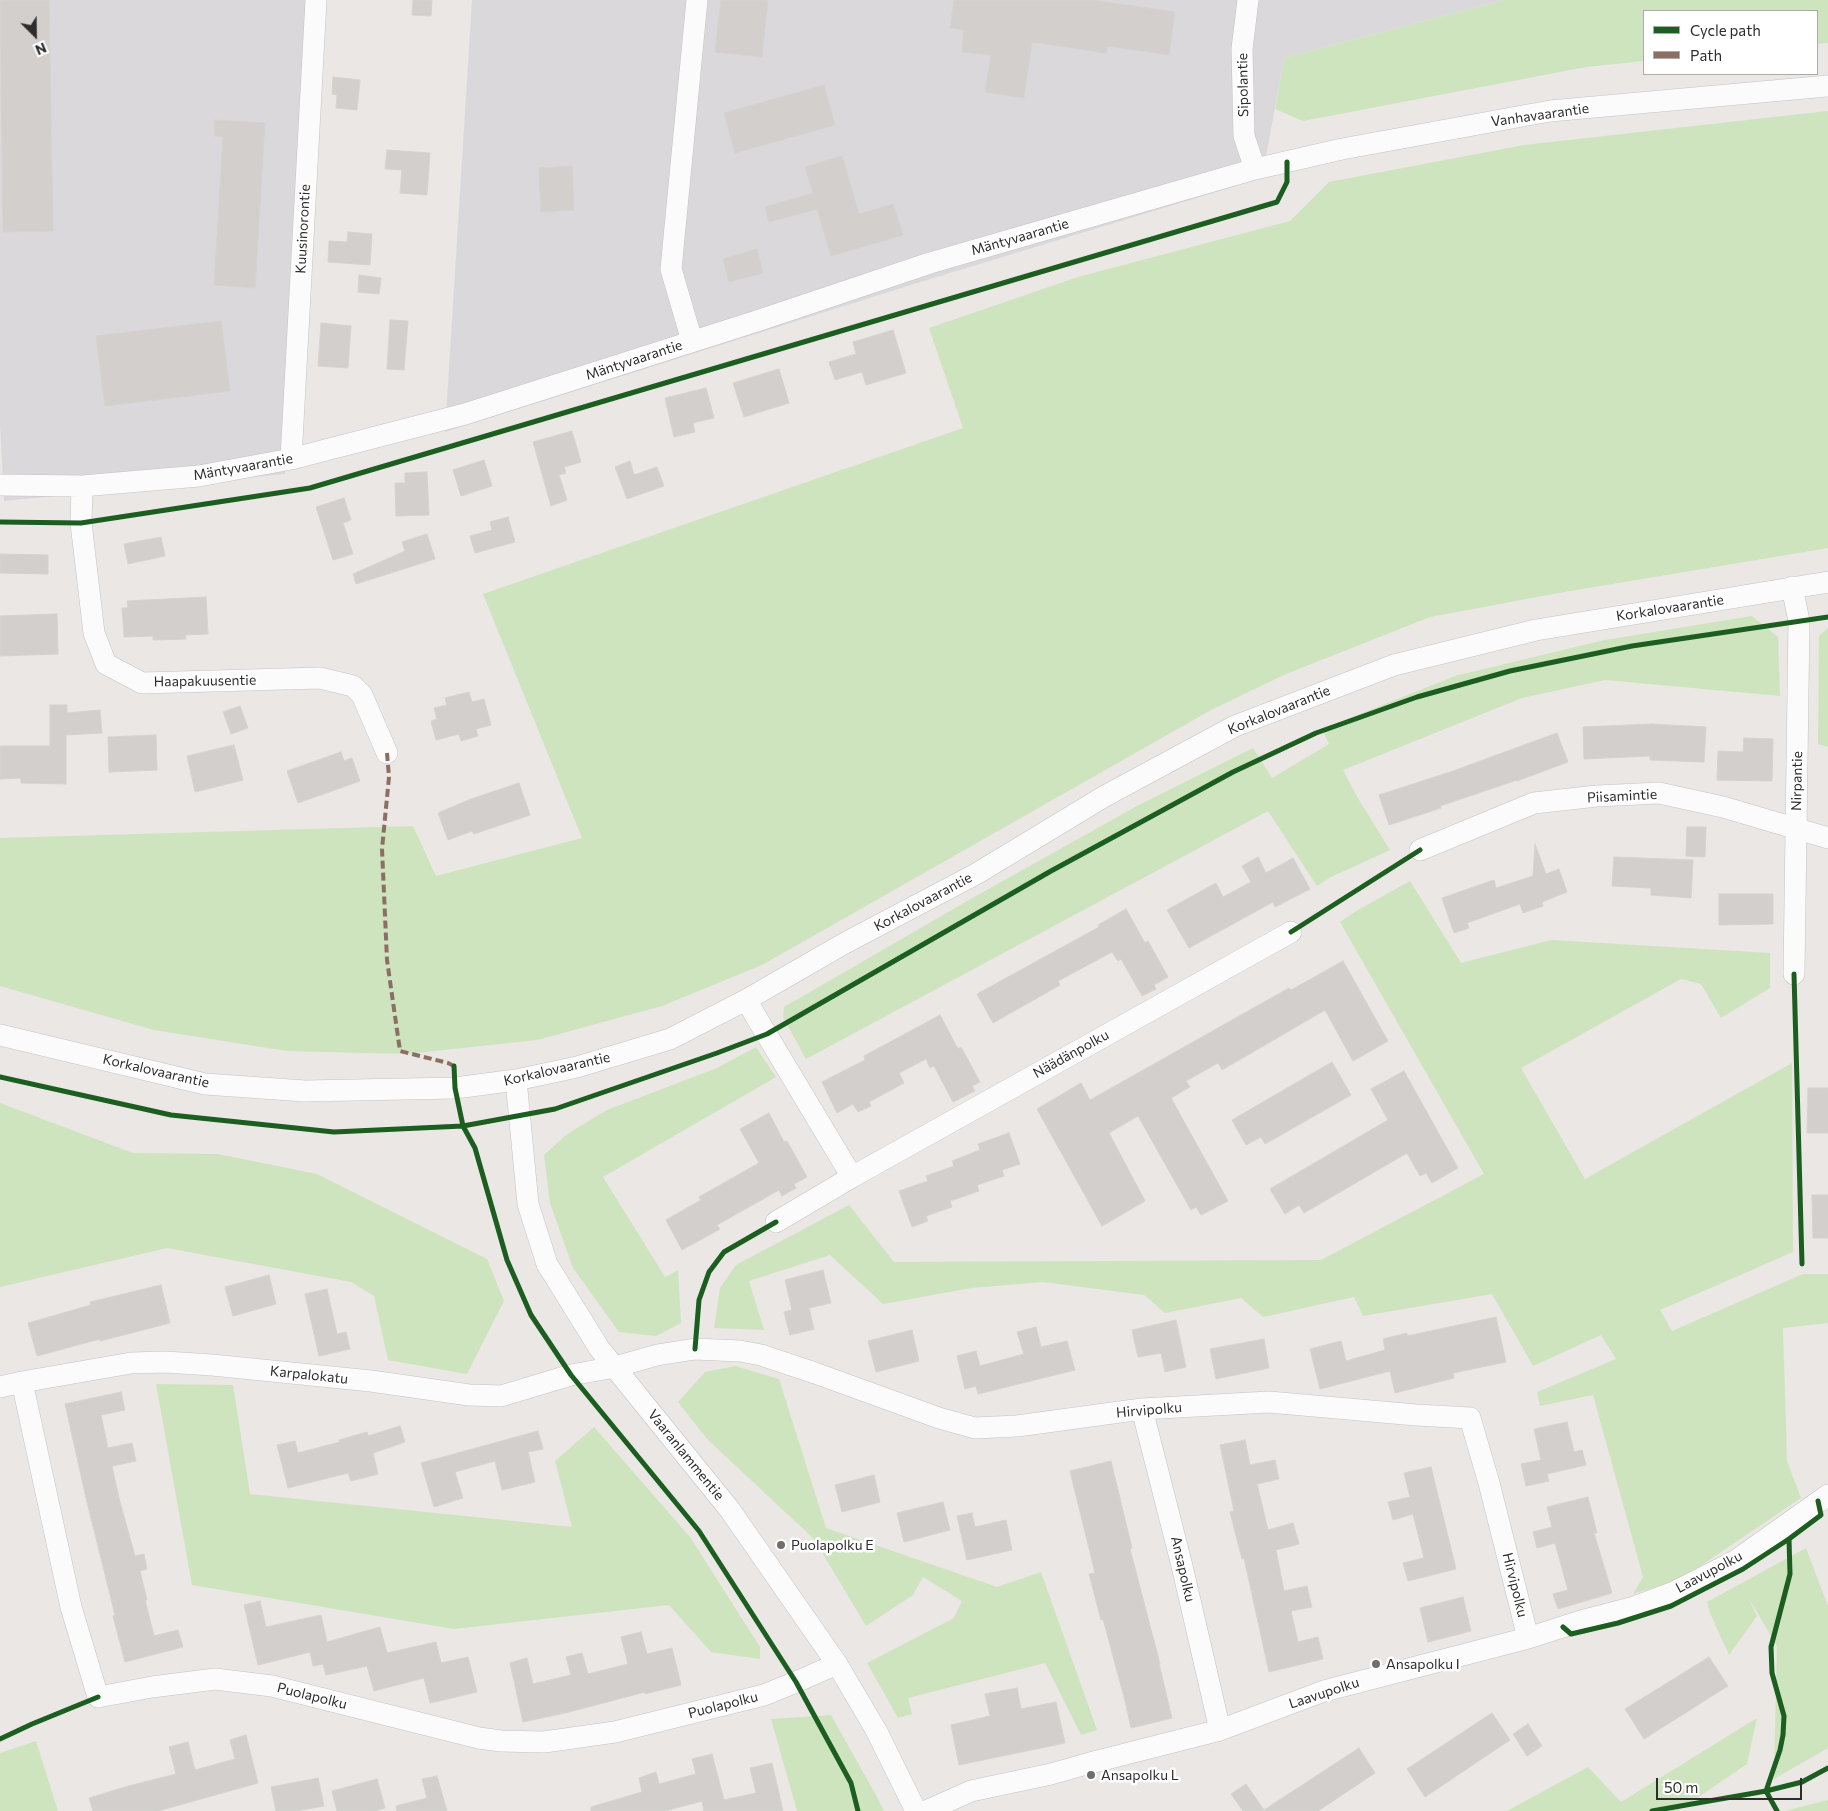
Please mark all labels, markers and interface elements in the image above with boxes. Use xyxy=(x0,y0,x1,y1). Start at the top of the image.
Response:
north arrow xyxy=(10,10,60,60)
legend xyxy=(1643,10,1818,75)
text: Cycle path xyxy=(1690,21,1761,39)
text: N xyxy=(33,39,49,59)
text: Path xyxy=(1690,46,1722,64)
street label: Sipolantie xyxy=(1234,53,1252,117)
street label: Vanhavaarantie xyxy=(1490,100,1590,130)
street label: Kuusinorontie xyxy=(292,184,314,274)
street label: Mäntyvaarantie xyxy=(969,215,1071,259)
street label: Mäntyvaarantie xyxy=(584,336,684,384)
street label: Mäntyvaarantie xyxy=(192,450,294,484)
street label: Korkalovaarantie xyxy=(1615,591,1725,625)
street label: Haapakuusentie xyxy=(154,672,256,690)
street label: Korkalovaarantie xyxy=(1225,682,1333,738)
street label: Nirpantie xyxy=(1788,751,1806,811)
street label: Piisamintie xyxy=(1586,786,1658,806)
street label: Korkalovaarantie xyxy=(871,869,975,935)
street label: Näädänpolku xyxy=(1030,1026,1112,1082)
street label: Korkalovaarantie xyxy=(502,1049,612,1089)
street label: Korkalovaarantie xyxy=(101,1051,211,1091)
street label: Karpalokatu xyxy=(269,1363,349,1387)
street label: Hirvipolku xyxy=(1115,1399,1183,1421)
street label: Vaaranlammentie xyxy=(644,1406,728,1504)
street label: Ansapolku xyxy=(1167,1534,1199,1604)
place label: Puolapolku E xyxy=(791,1537,873,1553)
marker: Puolapolku E xyxy=(775,1539,787,1551)
street label: Laavupolku xyxy=(1673,1547,1745,1597)
street label: Hirvipolku xyxy=(1499,1551,1531,1619)
place label: Ansapolku I xyxy=(1386,1656,1460,1672)
marker: Ansapolku I xyxy=(1370,1658,1382,1670)
street label: Laavupolku xyxy=(1287,1674,1361,1712)
street label: Puolapolku xyxy=(275,1679,349,1713)
street label: Puolapolku xyxy=(686,1688,760,1722)
place label: Ansapolku L xyxy=(1101,1767,1179,1783)
scale bar xyxy=(1658,1768,1804,1800)
marker: Ansapolku L xyxy=(1085,1769,1097,1781)
text: 50 m xyxy=(1664,1778,1698,1796)

